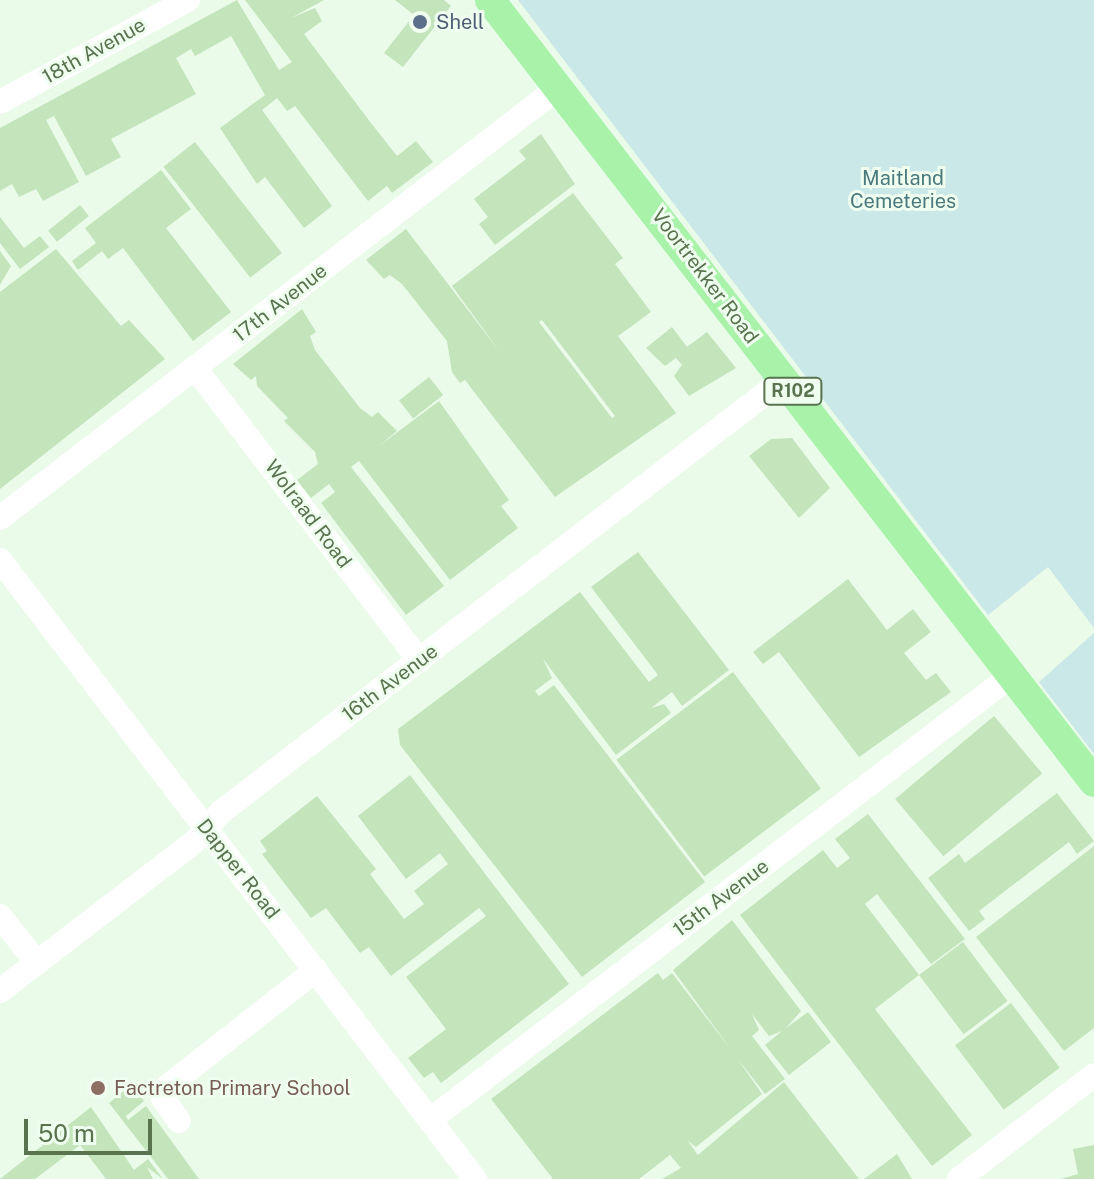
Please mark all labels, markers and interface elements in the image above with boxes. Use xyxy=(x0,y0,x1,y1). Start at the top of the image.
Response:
place label: Shell xyxy=(436,10,484,34)
street label: 18th Avenue xyxy=(38,13,150,89)
marker: Shell xyxy=(411,13,429,31)
park label: Maitland Cemeteries xyxy=(850,167,956,214)
street label: Voortrekker Road xyxy=(646,204,764,348)
street label: 17th Avenue xyxy=(228,259,332,347)
road number: R102 xyxy=(763,377,823,405)
street label: Wolraad Road xyxy=(260,455,356,573)
street label: 16th Avenue xyxy=(337,639,443,727)
street label: Dapper Road xyxy=(192,814,284,924)
street label: 15th Avenue xyxy=(668,854,774,942)
place label: Factreton Primary School xyxy=(114,1076,351,1100)
marker: Factreton Primary School xyxy=(89,1079,107,1097)
scale bar xyxy=(28,1103,156,1153)
text: 50 m xyxy=(38,1119,95,1147)

